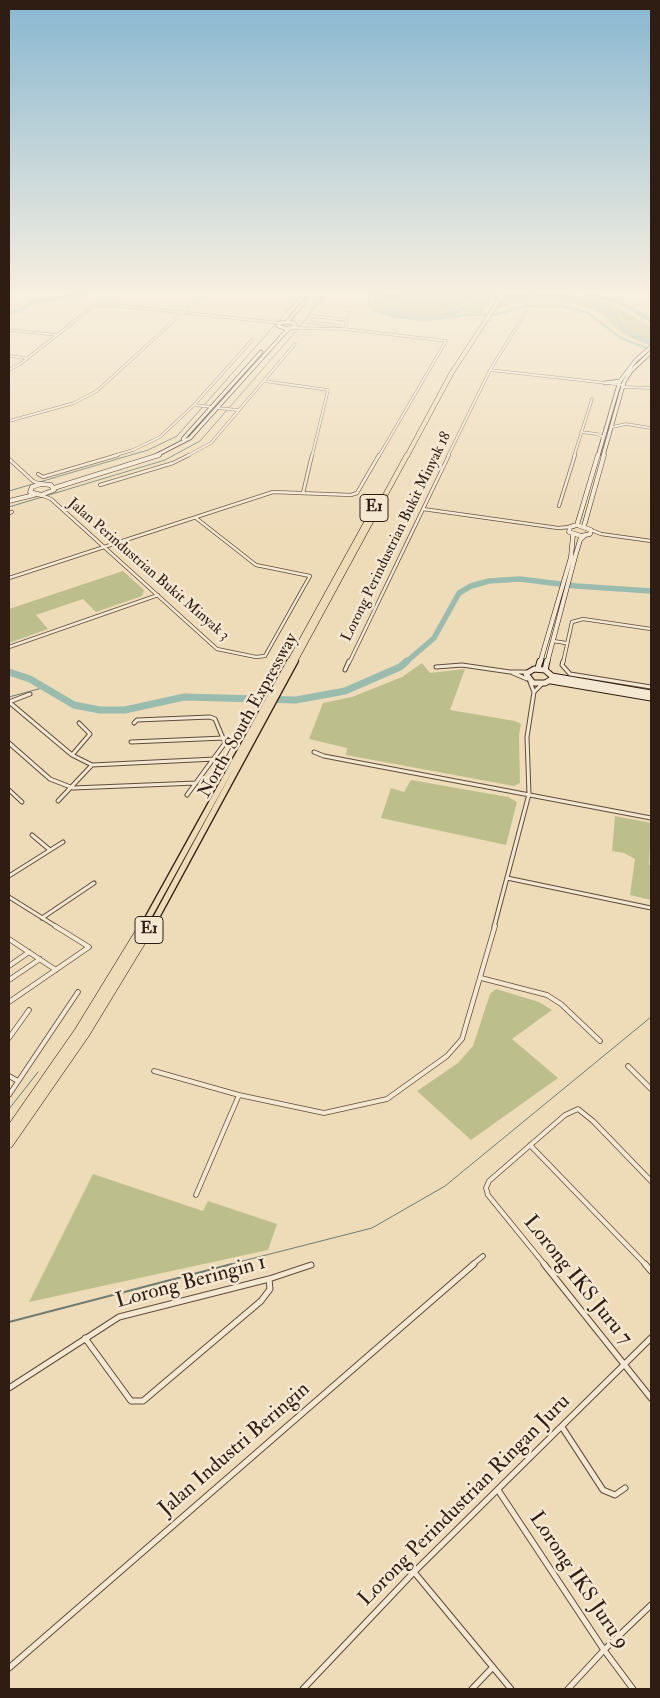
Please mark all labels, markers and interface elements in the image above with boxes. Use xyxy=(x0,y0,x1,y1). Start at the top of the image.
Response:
street label: Lorong Perindustrian Bukit Minyak 18 xyxy=(338,429,456,645)
road number: E1 xyxy=(360,494,388,522)
street label: Jalan Perindustrian Bukit Minyak 3 xyxy=(64,495,232,645)
street label: North–South Expressway xyxy=(195,630,303,802)
road number: E1 xyxy=(135,916,163,944)
street label: Lorong IKS Juru 7 xyxy=(517,1211,637,1351)
street label: Lorong Beringin 1 xyxy=(113,1251,269,1315)
street label: Jalan Industri Beringin xyxy=(154,1378,316,1522)
street label: Lorong Perindustrian Ringan Juru xyxy=(354,1390,576,1612)
street label: Lorong IKS Juru 9 xyxy=(523,1507,633,1655)

